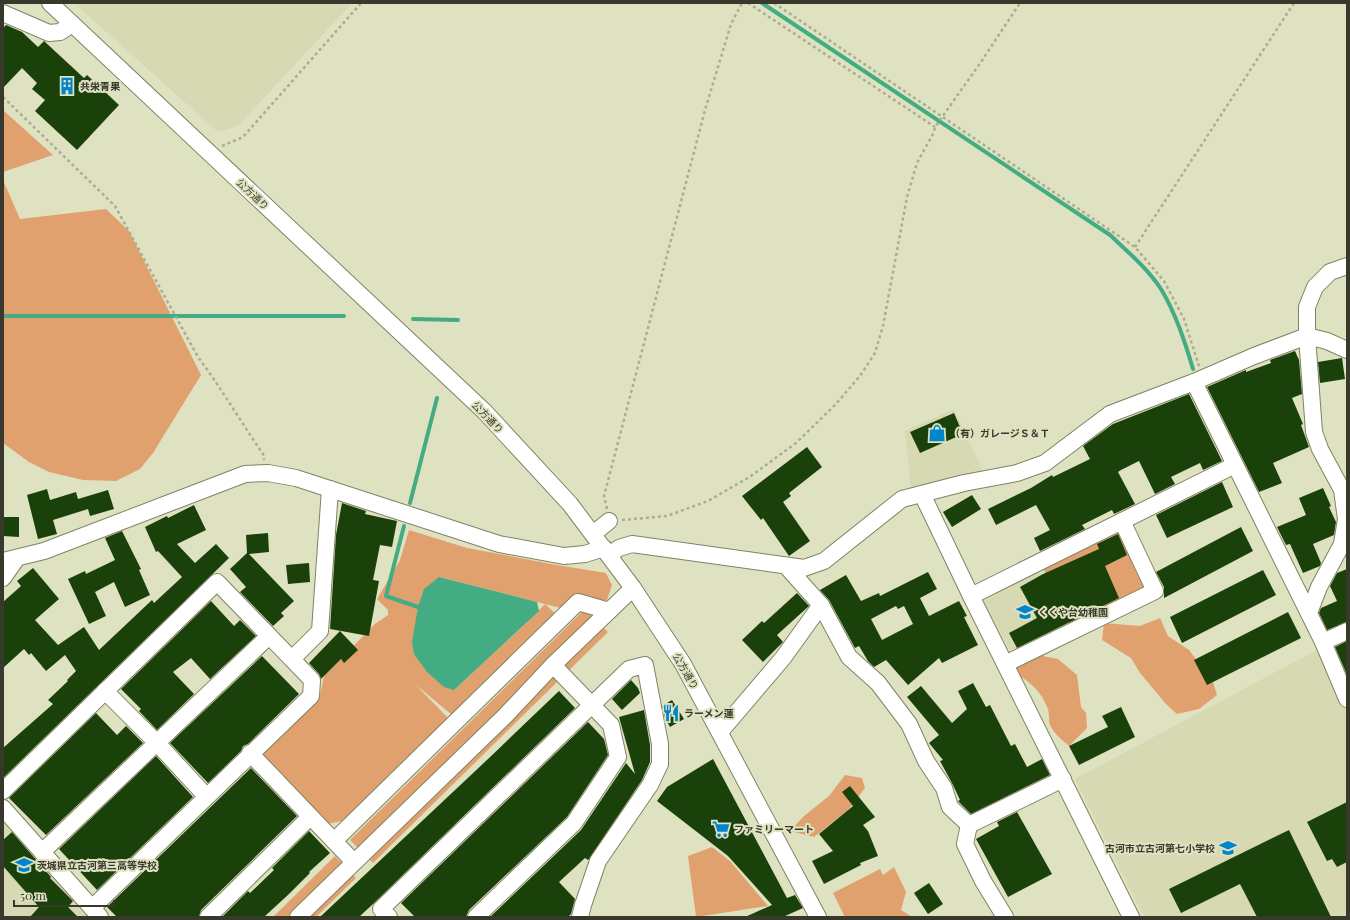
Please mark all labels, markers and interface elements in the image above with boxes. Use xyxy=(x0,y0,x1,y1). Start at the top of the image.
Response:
building icon: 共栄青果 xyxy=(57,76,77,96)
place label: 共栄青果 xyxy=(80,79,121,93)
street label: 公方通り xyxy=(234,175,272,213)
street label: 公方通り xyxy=(469,398,507,436)
shop icon: （有）ガレージＳ＆Ｔ xyxy=(927,423,947,443)
place label: （有）ガレージＳ＆Ｔ xyxy=(950,426,1050,440)
school or university icon: くくや台幼稚園 xyxy=(1015,602,1035,622)
place label: くくや台幼稚園 xyxy=(1038,605,1108,619)
street label: 公方通り xyxy=(670,650,702,692)
restaurant icon: ラーメン蓮 xyxy=(661,703,681,723)
place label: ラーメン蓮 xyxy=(684,706,734,720)
supermarket icon: ファミリーマート xyxy=(711,819,731,839)
place label: ファミリーマート xyxy=(734,822,814,836)
school or university icon: 古河市立古河第七小学校 xyxy=(1218,838,1238,858)
place label: 古河市立古河第七小学校 xyxy=(1105,841,1215,855)
school or university icon: 茨城県立古河第三高等学校 xyxy=(14,855,34,875)
place label: 茨城県立古河第三高等学校 xyxy=(37,858,157,872)
scale bar xyxy=(14,882,114,908)
text: 50 m xyxy=(20,887,46,903)

